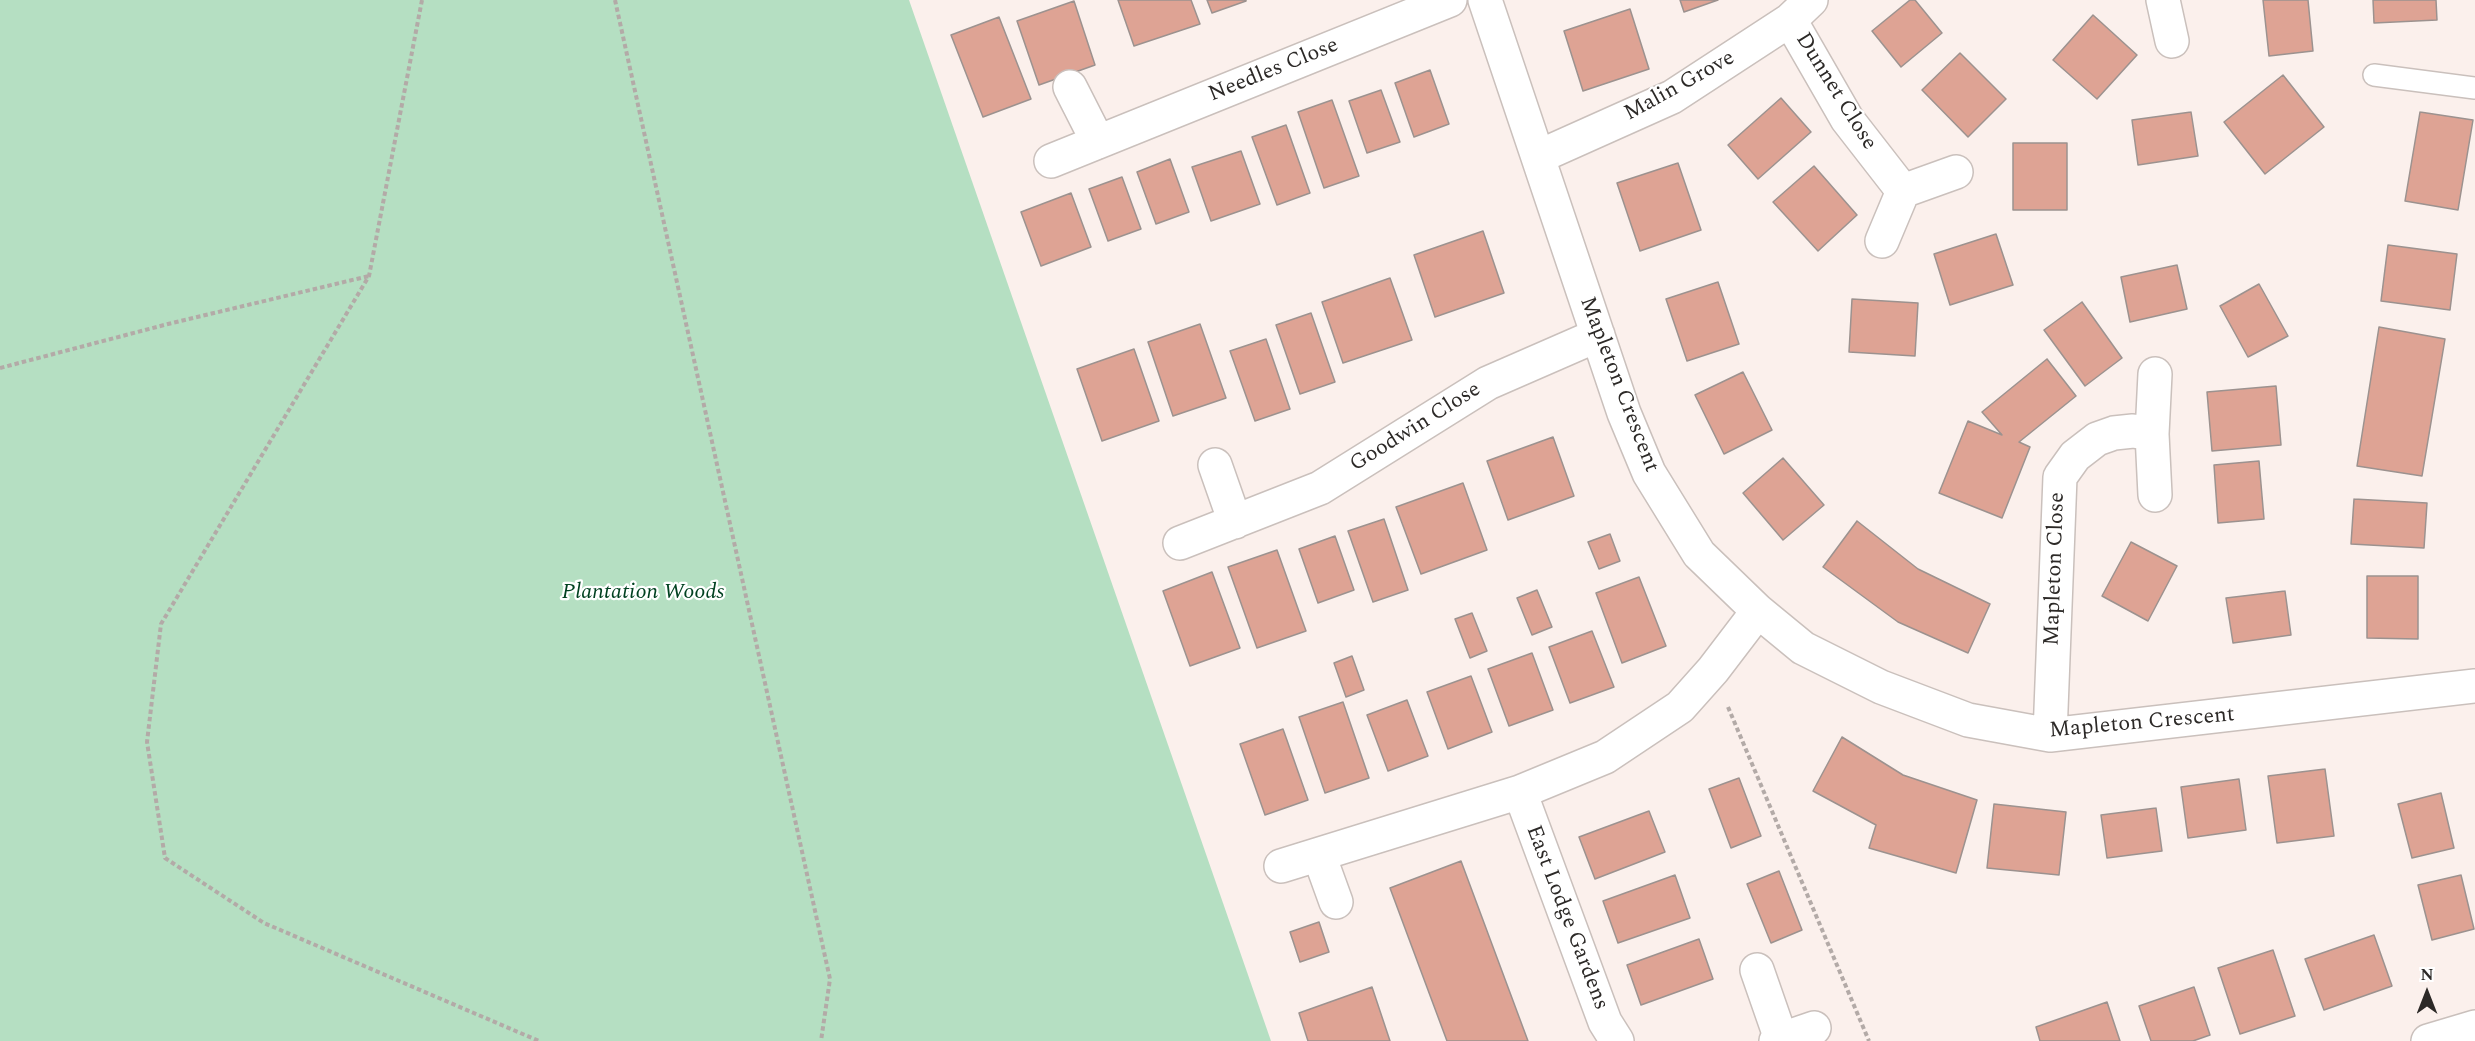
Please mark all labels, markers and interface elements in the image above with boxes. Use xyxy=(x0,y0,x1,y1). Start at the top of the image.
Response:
street label: Dunnet Close xyxy=(1788,28,1882,156)
street label: Needles Close xyxy=(1205,33,1343,109)
street label: Malin Grove xyxy=(1620,46,1740,128)
street label: Mapleton Crescent xyxy=(1572,293,1664,477)
street label: Goodwin Close xyxy=(1346,377,1486,479)
street label: Mapleton Close xyxy=(2040,492,2072,646)
park label: Plantation Woods xyxy=(562,581,724,607)
street label: Mapleton Crescent xyxy=(2048,703,2236,745)
street label: East Lodge Gardens xyxy=(1519,822,1613,1014)
north arrow xyxy=(2397,963,2457,1023)
text: N xyxy=(2420,963,2434,987)

